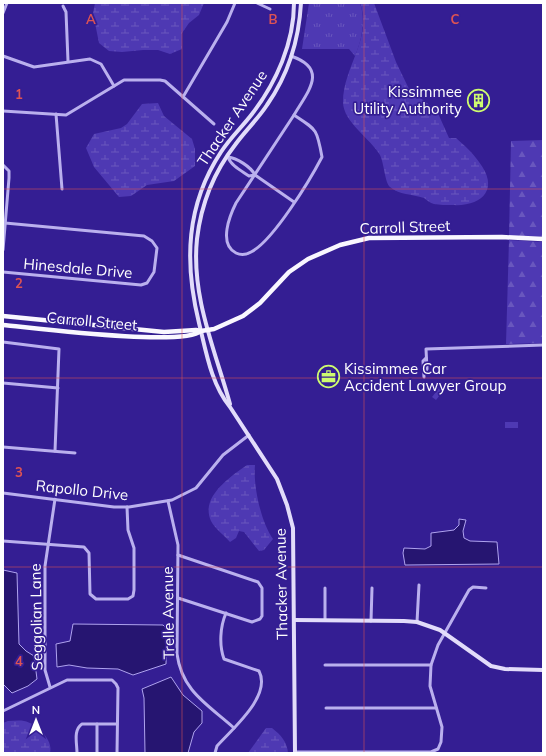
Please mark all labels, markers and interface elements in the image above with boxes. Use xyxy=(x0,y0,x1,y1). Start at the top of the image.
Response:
text: A xyxy=(86,11,96,27)
text: B xyxy=(269,11,278,27)
text: C xyxy=(451,11,460,27)
street label: Thacker Avenue xyxy=(193,66,271,170)
place label: Kissimmee Utility Authority xyxy=(353,82,462,118)
text: 1 xyxy=(15,86,23,102)
building icon: Kissimmee Utility Authority xyxy=(465,87,491,113)
street label: Carroll Street xyxy=(359,216,451,238)
street label: Hinesdale Drive xyxy=(23,254,133,282)
text: 2 xyxy=(15,275,23,291)
street label: Carroll Street xyxy=(46,308,138,334)
place label: Kissimmee Car Accident Lawyer Group xyxy=(344,359,507,395)
office icon: Kissimmee Car Accident Lawyer Group xyxy=(316,364,342,390)
text: 3 xyxy=(15,464,23,480)
street label: Rapollo Drive xyxy=(35,476,129,504)
street label: Thacker Avenue xyxy=(271,528,291,640)
street label: Seggolian Lane xyxy=(26,563,46,671)
street label: Trelle Avenue xyxy=(158,566,178,660)
text: 4 xyxy=(15,653,23,669)
north arrow xyxy=(16,700,56,740)
text: N xyxy=(32,703,40,717)

